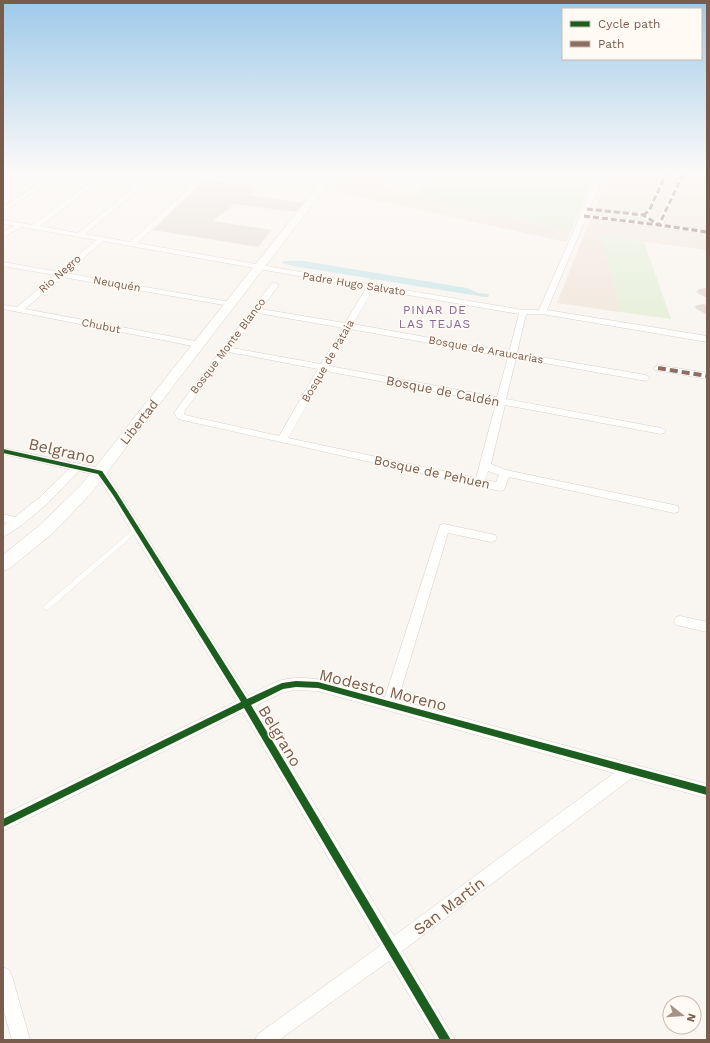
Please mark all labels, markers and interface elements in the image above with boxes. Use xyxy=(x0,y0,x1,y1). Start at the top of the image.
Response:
legend xyxy=(562,8,702,60)
text: Cycle path xyxy=(598,17,660,31)
text: Path xyxy=(598,37,624,51)
street label: Rio Negro xyxy=(36,252,84,296)
street label: Padre Hugo Salvato xyxy=(301,269,407,299)
street label: Neuquén xyxy=(92,273,142,295)
street label: Bosque Monte Blanco xyxy=(188,295,268,397)
district label: PINAR DE LAS TEJAS xyxy=(399,303,471,331)
street label: Chubut xyxy=(80,316,122,336)
street label: Bosque de Pataia xyxy=(299,317,357,405)
street label: Bosque de Araucarias xyxy=(428,333,545,367)
street label: Bosque de Caldén xyxy=(385,373,501,409)
street label: Libertad xyxy=(117,397,161,447)
street label: Belgrano xyxy=(27,434,97,468)
street label: Bosque de Pehuen xyxy=(373,452,491,492)
street label: Modesto Moreno xyxy=(317,665,449,715)
street label: Belgrano xyxy=(254,702,306,770)
street label: San Martín xyxy=(410,873,488,939)
north arrow xyxy=(662,995,702,1035)
text: N xyxy=(684,1012,698,1024)

